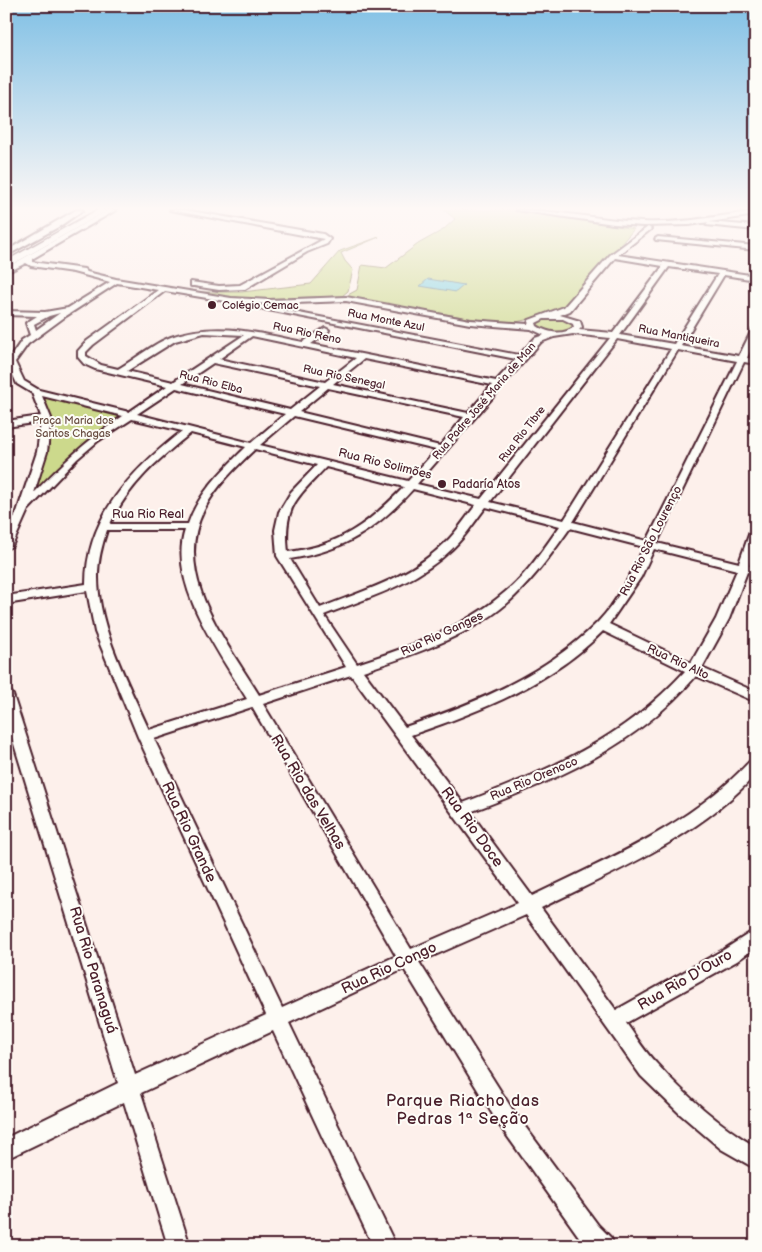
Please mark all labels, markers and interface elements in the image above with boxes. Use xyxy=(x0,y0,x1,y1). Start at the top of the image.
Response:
marker: Colégio Cemac xyxy=(206,299,218,311)
place label: Colégio Cemac xyxy=(222,299,299,312)
street label: Rua Monte Azul xyxy=(346,306,426,334)
street label: Rua Rio Reno xyxy=(272,319,342,347)
street label: Rua Mantiqueira xyxy=(637,322,721,350)
street label: Rua Padre José Maria de Man xyxy=(430,340,538,462)
street label: Rua Rio Senegal xyxy=(302,362,386,392)
street label: Rua Rio Elba xyxy=(178,368,244,396)
street label: Rua Rio Tibre xyxy=(496,403,548,465)
park label: Praça Maria dos Santos Chagas xyxy=(32,414,114,440)
street label: Rua Rio Solimões xyxy=(337,445,433,483)
place label: Padaría Atos xyxy=(452,477,520,492)
marker: Padaría Atos xyxy=(436,478,448,490)
street label: Rua Rio São Lourenço xyxy=(617,483,685,599)
street label: Rua Rio Real xyxy=(112,507,184,522)
street label: Rua Rio Ganges xyxy=(398,608,486,660)
street label: Rua Rio Alto xyxy=(645,641,712,683)
street label: Rua Rio das Velhas xyxy=(266,731,350,854)
street label: Rua Rio Orenoco xyxy=(488,754,580,804)
street label: Rua Rio Grande xyxy=(157,779,221,886)
street label: Rua Rio Doce xyxy=(437,783,507,871)
street label: Rua Rio Paranaguá xyxy=(65,904,121,1036)
street label: Rua Rio Congo xyxy=(338,938,440,998)
street label: Rua Rio D'Ouro xyxy=(634,945,736,1015)
district label: Parque Riacho das Pedras 1ª Seção xyxy=(386,1092,540,1129)

